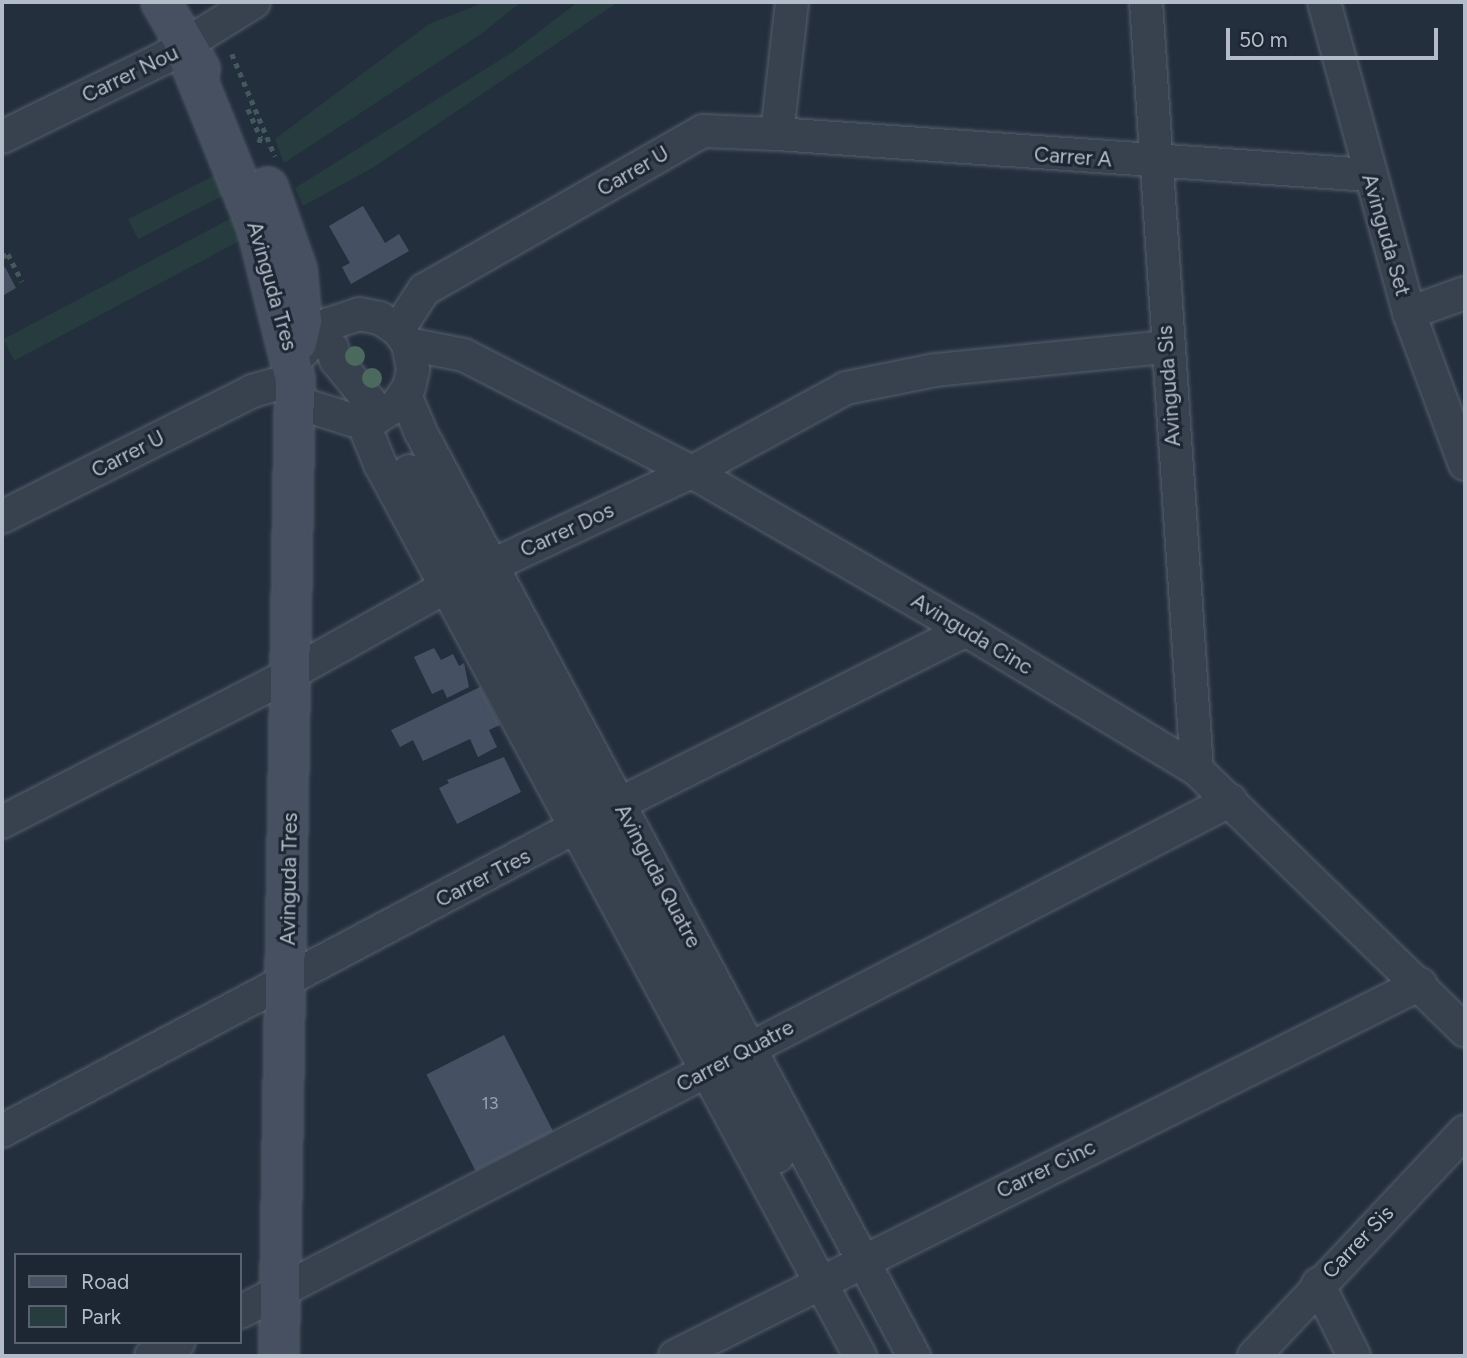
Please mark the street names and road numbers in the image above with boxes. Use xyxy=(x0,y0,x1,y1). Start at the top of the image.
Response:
street label: Carrer Nou xyxy=(78,40,182,108)
street label: Carrer U xyxy=(593,140,673,202)
street label: Carrer A xyxy=(1033,142,1113,172)
street label: Avinguda Set xyxy=(1357,171,1415,299)
street label: Avinguda Tres xyxy=(242,219,302,353)
street label: Avinguda Sis xyxy=(1152,325,1186,447)
street label: Carrer U xyxy=(87,425,169,483)
street label: Carrer Dos xyxy=(516,497,618,563)
street label: Avinguda Cinc xyxy=(907,588,1037,680)
street label: Avinguda Quatre xyxy=(610,800,706,952)
street label: Avinguda Tres xyxy=(275,812,303,946)
street label: Carrer Tres xyxy=(431,843,535,913)
street label: Carrer Quatre xyxy=(672,1015,798,1097)
street label: Carrer Cinc xyxy=(992,1134,1100,1204)
street label: Carrer Sis xyxy=(1317,1200,1399,1284)

